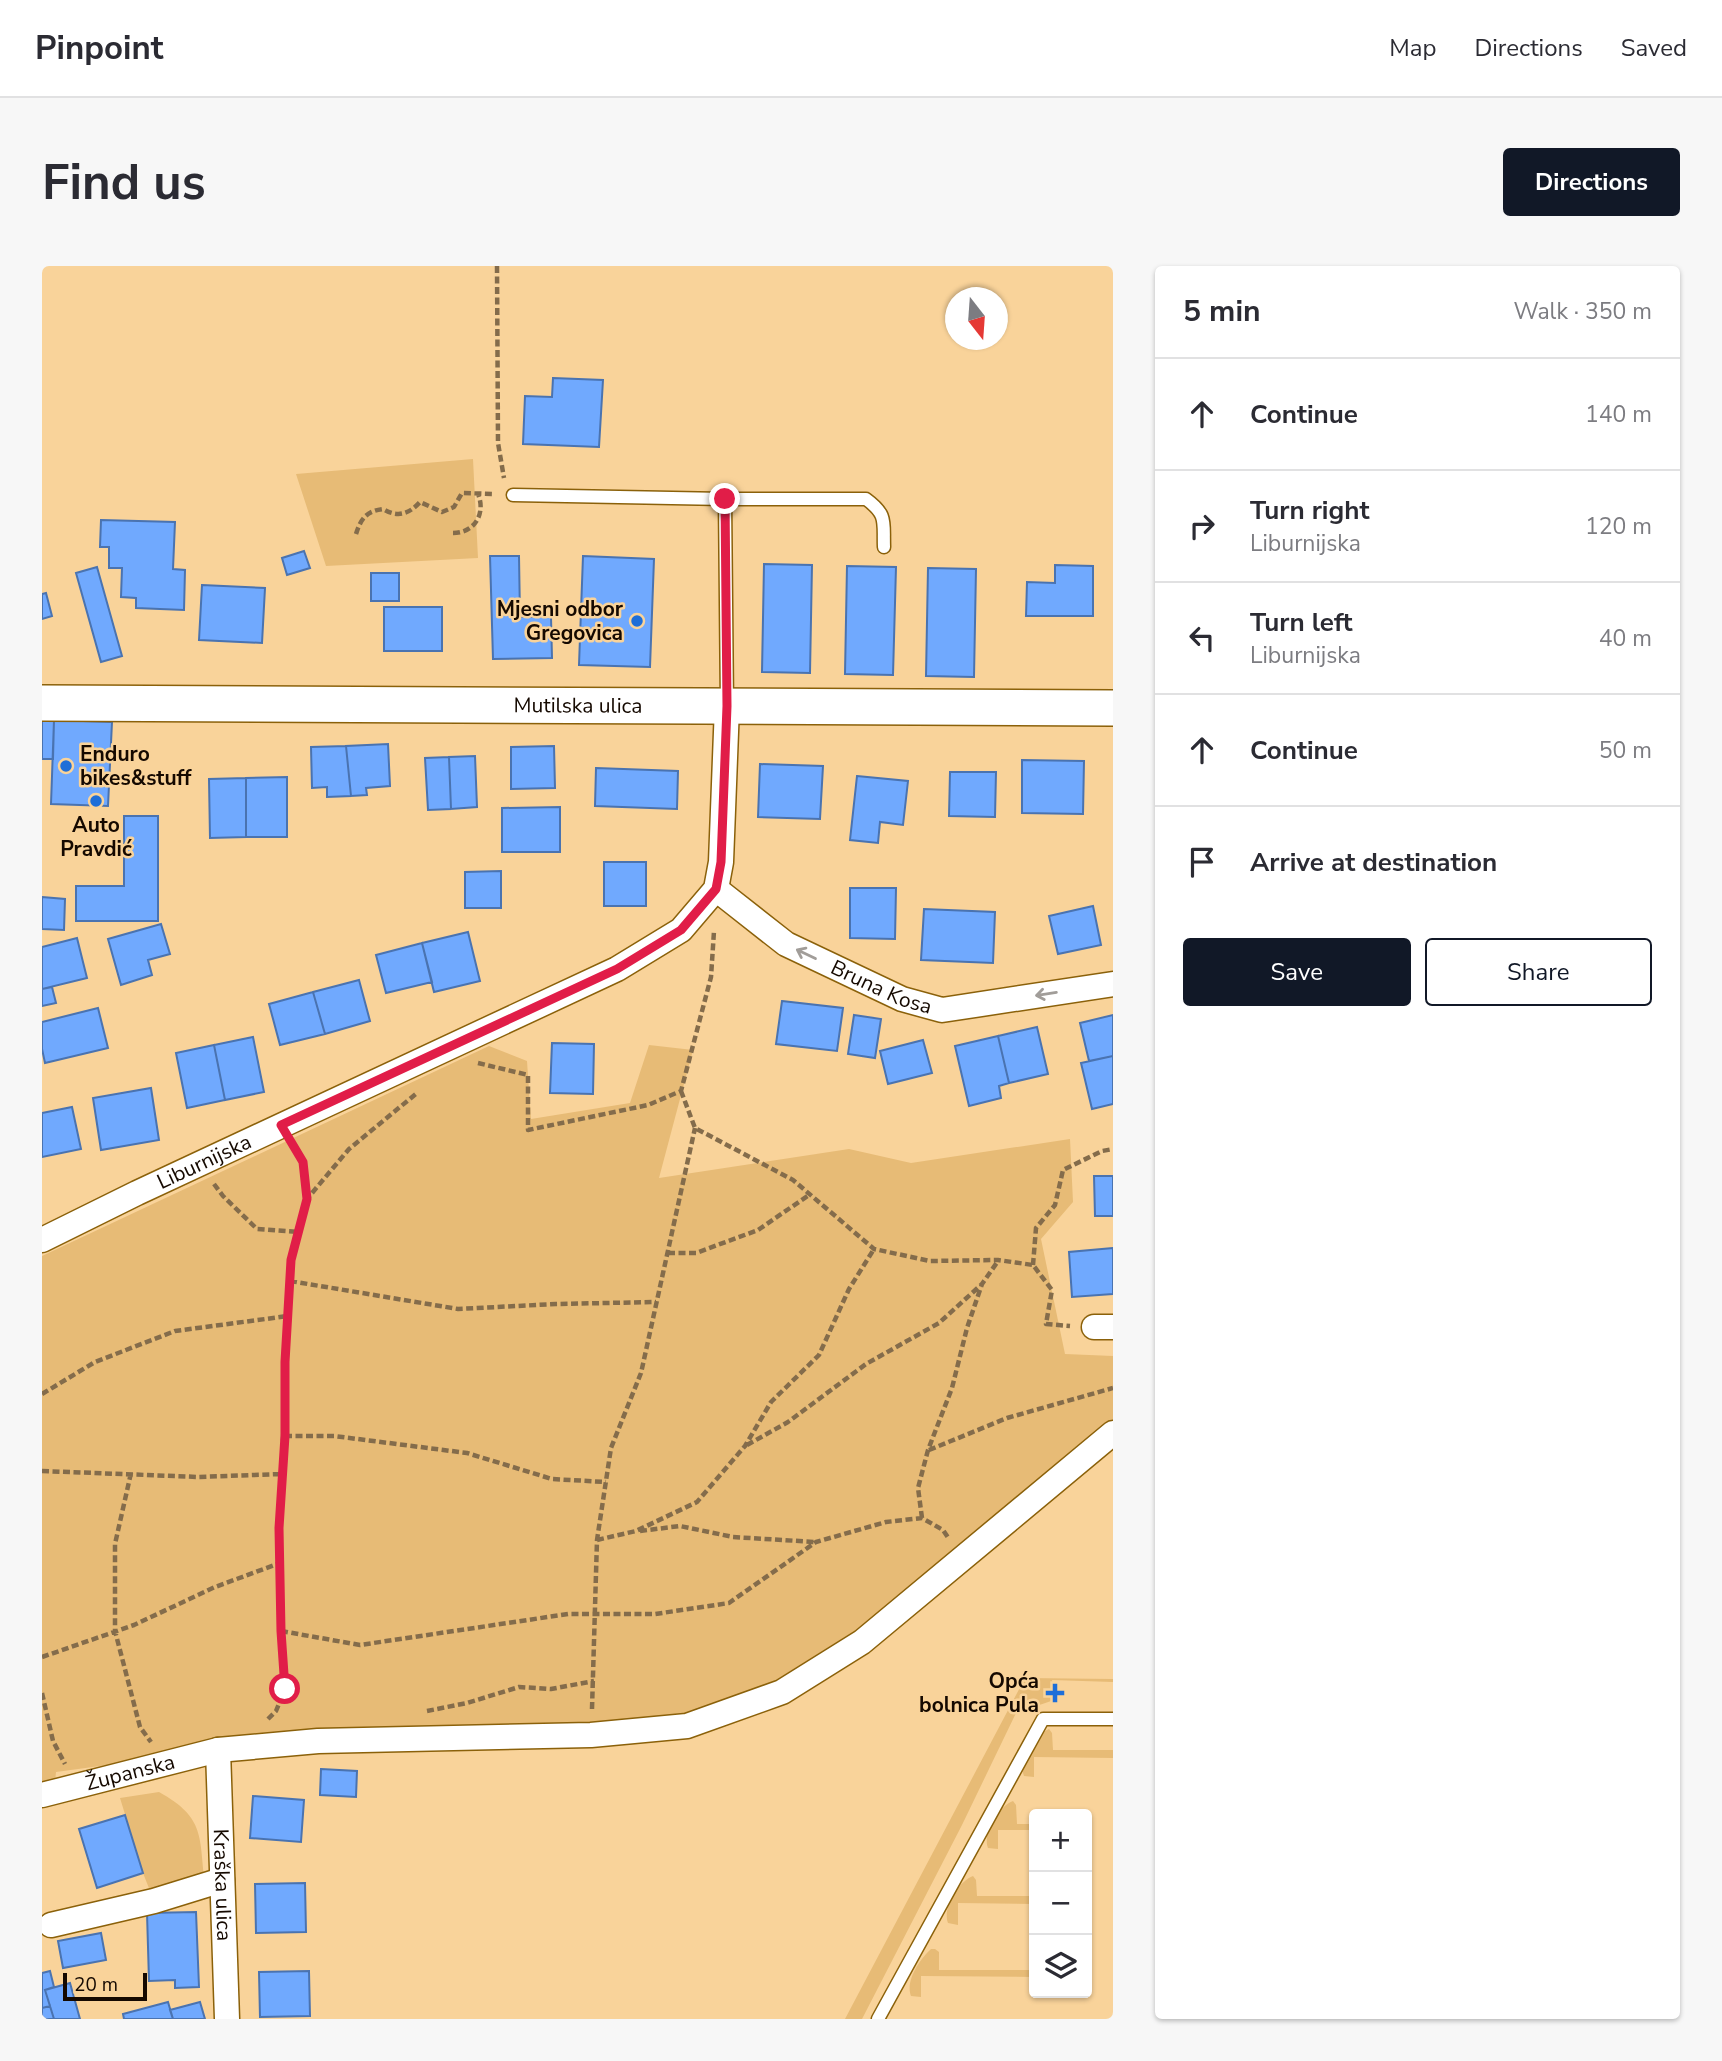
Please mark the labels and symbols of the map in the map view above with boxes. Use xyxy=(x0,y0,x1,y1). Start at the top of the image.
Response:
north arrow xyxy=(945,287,1008,350)
route end xyxy=(709,483,740,514)
place label: Mjesni odbor Gregovica xyxy=(497,595,624,647)
marker: Mjesni odbor Gregovica xyxy=(629,613,645,629)
street label: Mutilska ulica xyxy=(514,691,642,720)
place label: Enduro bikes&stuff xyxy=(80,740,192,792)
marker: Enduro bikes&stuff xyxy=(58,758,74,774)
marker: Auto Pravdić xyxy=(88,793,104,809)
place label: Auto Pravdić xyxy=(60,811,132,863)
one-way arrow xyxy=(796,947,817,960)
street label: Bruna Kosa xyxy=(826,953,935,1021)
one-way arrow xyxy=(1035,988,1057,1001)
street label: Liburnijska xyxy=(152,1128,256,1196)
place label: Opća bolnica Pula xyxy=(919,1667,1039,1719)
route start xyxy=(269,1673,300,1704)
marker: Opća bolnica Pula xyxy=(1045,1683,1065,1703)
street label: Županska xyxy=(83,1748,178,1797)
street label: Kraška ulica xyxy=(207,1828,238,1942)
scale bar xyxy=(63,1970,147,2002)

